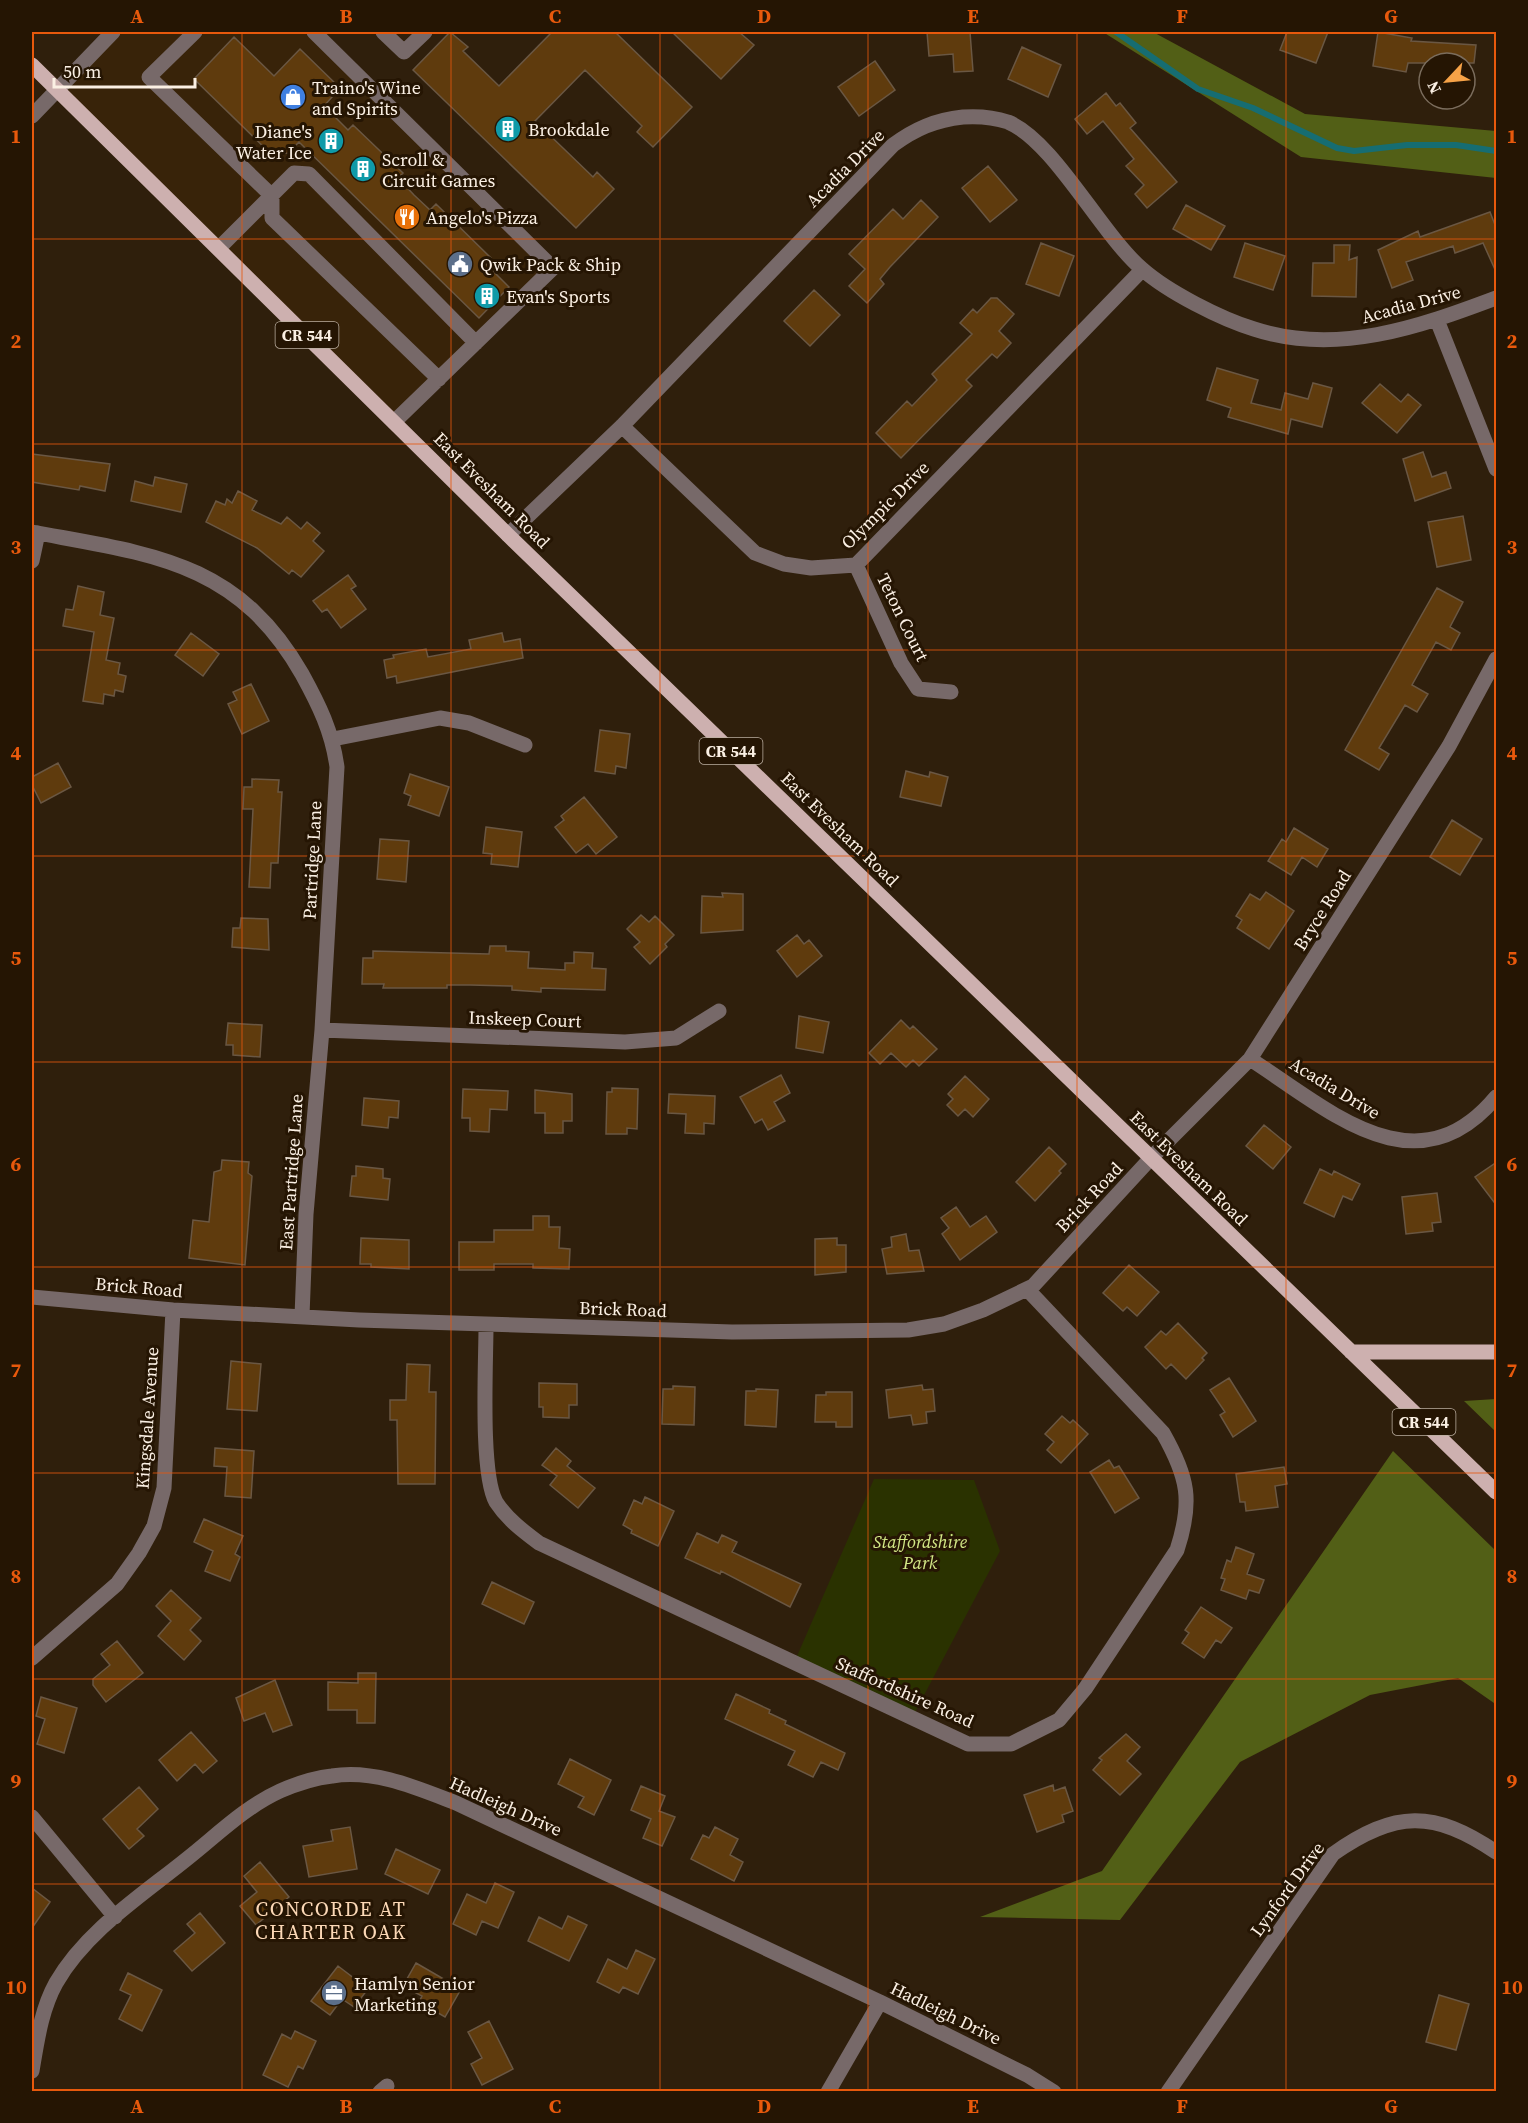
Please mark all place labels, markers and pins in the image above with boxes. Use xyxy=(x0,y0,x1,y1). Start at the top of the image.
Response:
place label: Traino's Wine and Spirits xyxy=(312,75,421,121)
shop icon: Traino's Wine and Spirits xyxy=(278,82,308,112)
building icon: Brookdale xyxy=(493,114,523,144)
place label: Brookdale xyxy=(528,117,610,142)
place label: Diane's Water Ice xyxy=(236,119,312,165)
building icon: Diane's Water Ice xyxy=(316,126,346,156)
place label: Scroll & Circuit Games xyxy=(382,147,496,193)
building icon: Scroll & Circuit Games xyxy=(348,154,378,184)
restaurant icon: Angelo's Pizza xyxy=(392,202,422,232)
place label: Angelo's Pizza xyxy=(426,205,539,230)
public building icon: Qwik Pack & Ship xyxy=(445,249,475,279)
place label: Qwik Pack & Ship xyxy=(480,252,621,277)
building icon: Evan's Sports xyxy=(472,281,502,311)
place label: Evan's Sports xyxy=(506,284,610,309)
place label: Hamlyn Senior Marketing xyxy=(354,1971,475,2017)
office icon: Hamlyn Senior Marketing xyxy=(319,1978,349,2008)

